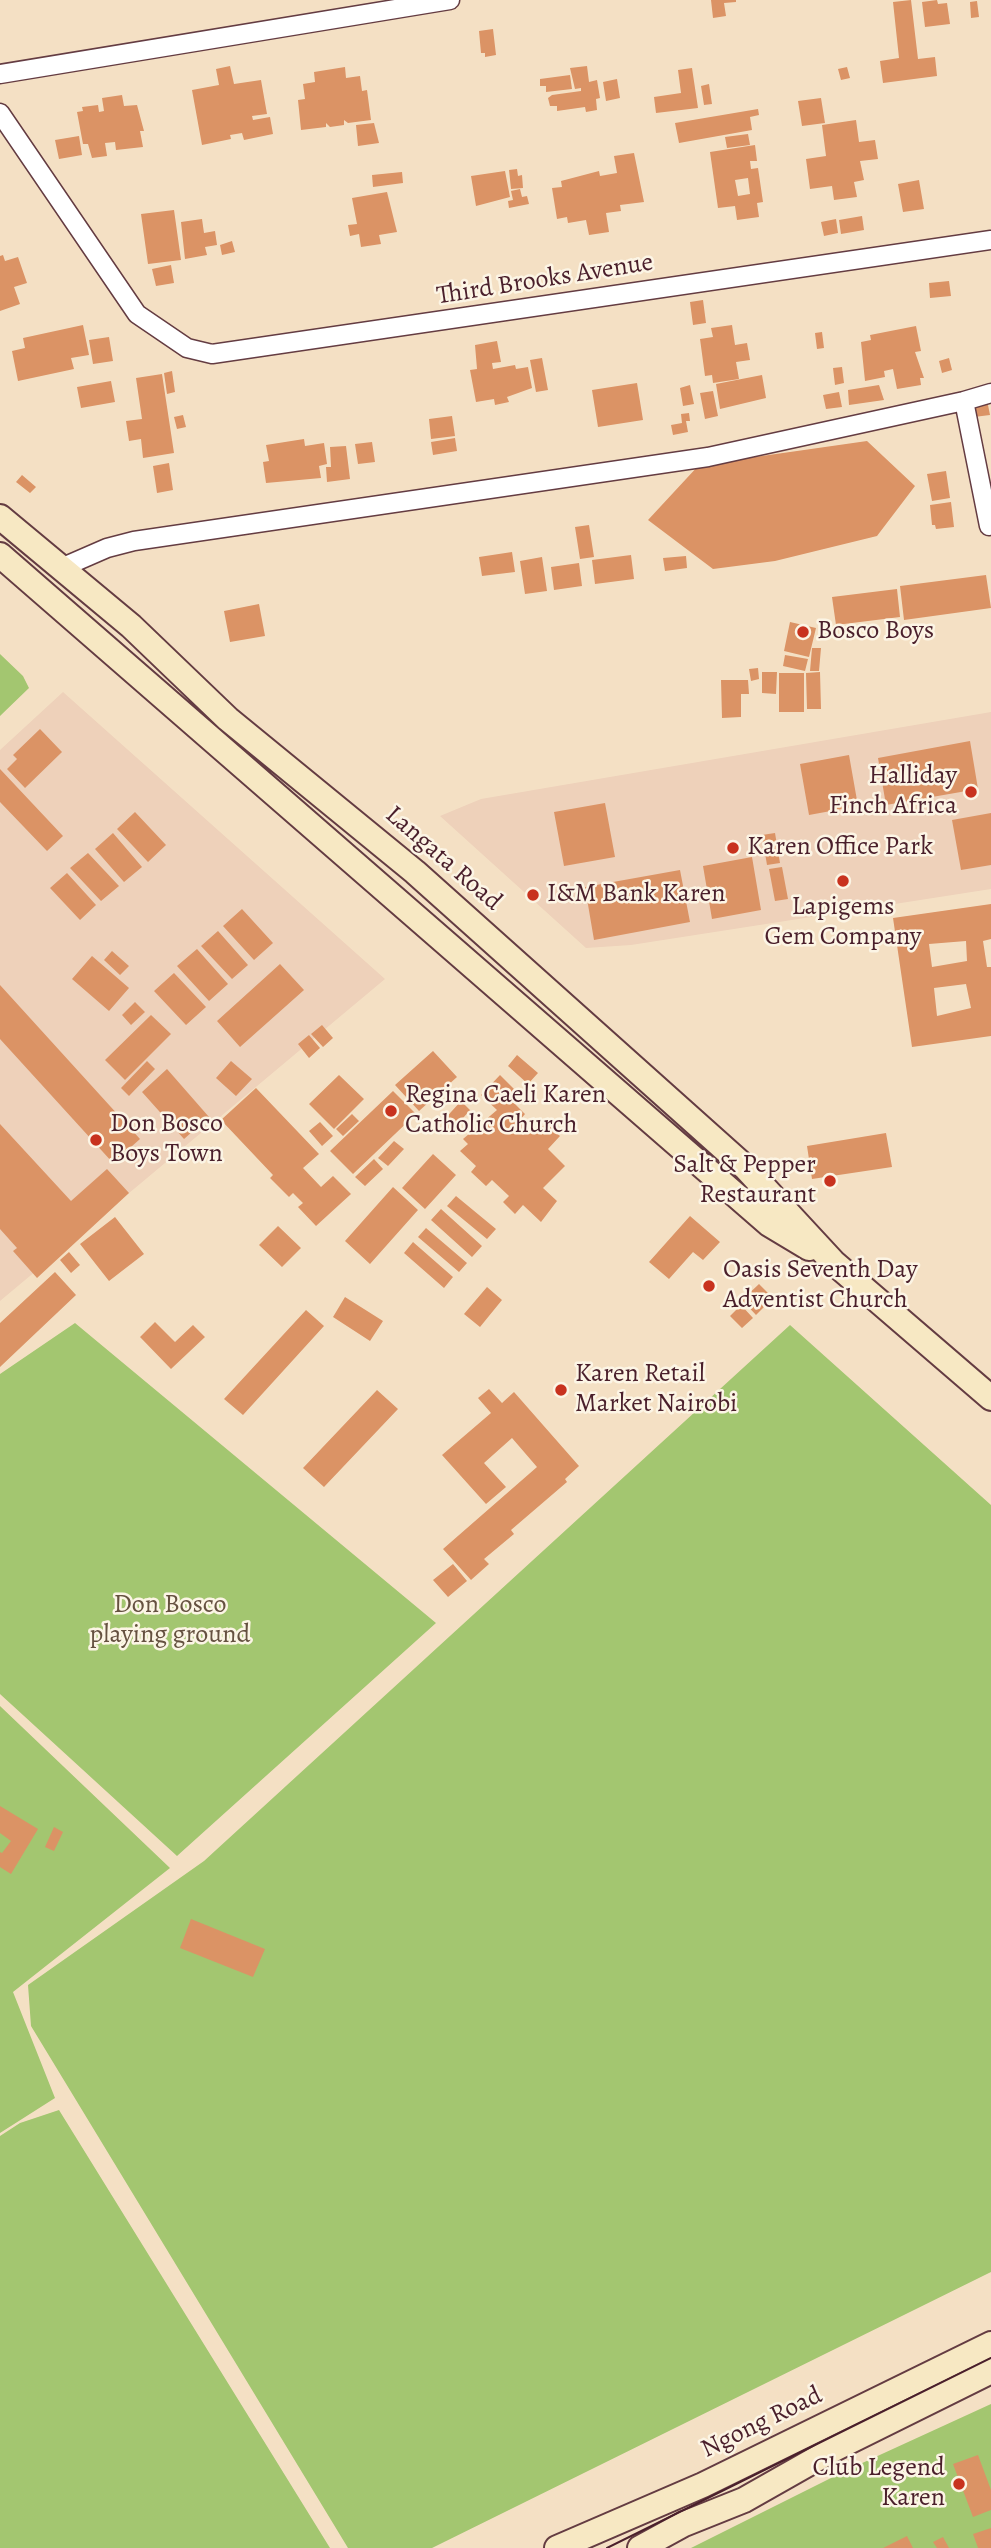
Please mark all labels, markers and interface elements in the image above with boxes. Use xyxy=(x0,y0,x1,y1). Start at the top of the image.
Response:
street label: Third Brooks Avenue xyxy=(435,247,655,313)
place label: Bosco Boys xyxy=(817,616,934,648)
marker: Bosco Boys xyxy=(795,624,811,640)
place label: Halliday Finch Africa xyxy=(829,761,957,822)
marker: Halliday Finch Africa xyxy=(963,784,979,800)
street label: Langata Road xyxy=(378,800,508,918)
place label: Karen Office Park xyxy=(747,832,933,864)
marker: Karen Office Park xyxy=(725,840,741,856)
marker: Lapigems Gem Company xyxy=(835,873,851,889)
place label: I&M Bank Karen xyxy=(547,879,725,911)
marker: I&M Bank Karen xyxy=(525,887,541,903)
place label: Lapigems Gem Company xyxy=(765,892,921,954)
place label: Regina Caeli Karen Catholic Church xyxy=(405,1080,606,1142)
marker: Regina Caeli Karen Catholic Church xyxy=(383,1103,399,1119)
place label: Don Bosco Boys Town xyxy=(110,1109,223,1170)
marker: Don Bosco Boys Town xyxy=(88,1132,104,1148)
place label: Salt & Pepper Restaurant xyxy=(673,1150,816,1212)
marker: Salt & Pepper Restaurant xyxy=(822,1173,838,1189)
place label: Oasis Seventh Day Adventist Church xyxy=(723,1255,918,1316)
marker: Oasis Seventh Day Adventist Church xyxy=(701,1278,717,1294)
place label: Karen Retail Market Nairobi xyxy=(575,1359,737,1420)
marker: Karen Retail Market Nairobi xyxy=(553,1382,569,1398)
park label: Don Bosco playing ground xyxy=(90,1590,250,1652)
street label: Ngong Road xyxy=(696,2380,828,2466)
place label: Club Legend Karen xyxy=(813,2453,945,2514)
marker: Club Legend Karen xyxy=(951,2476,967,2492)

